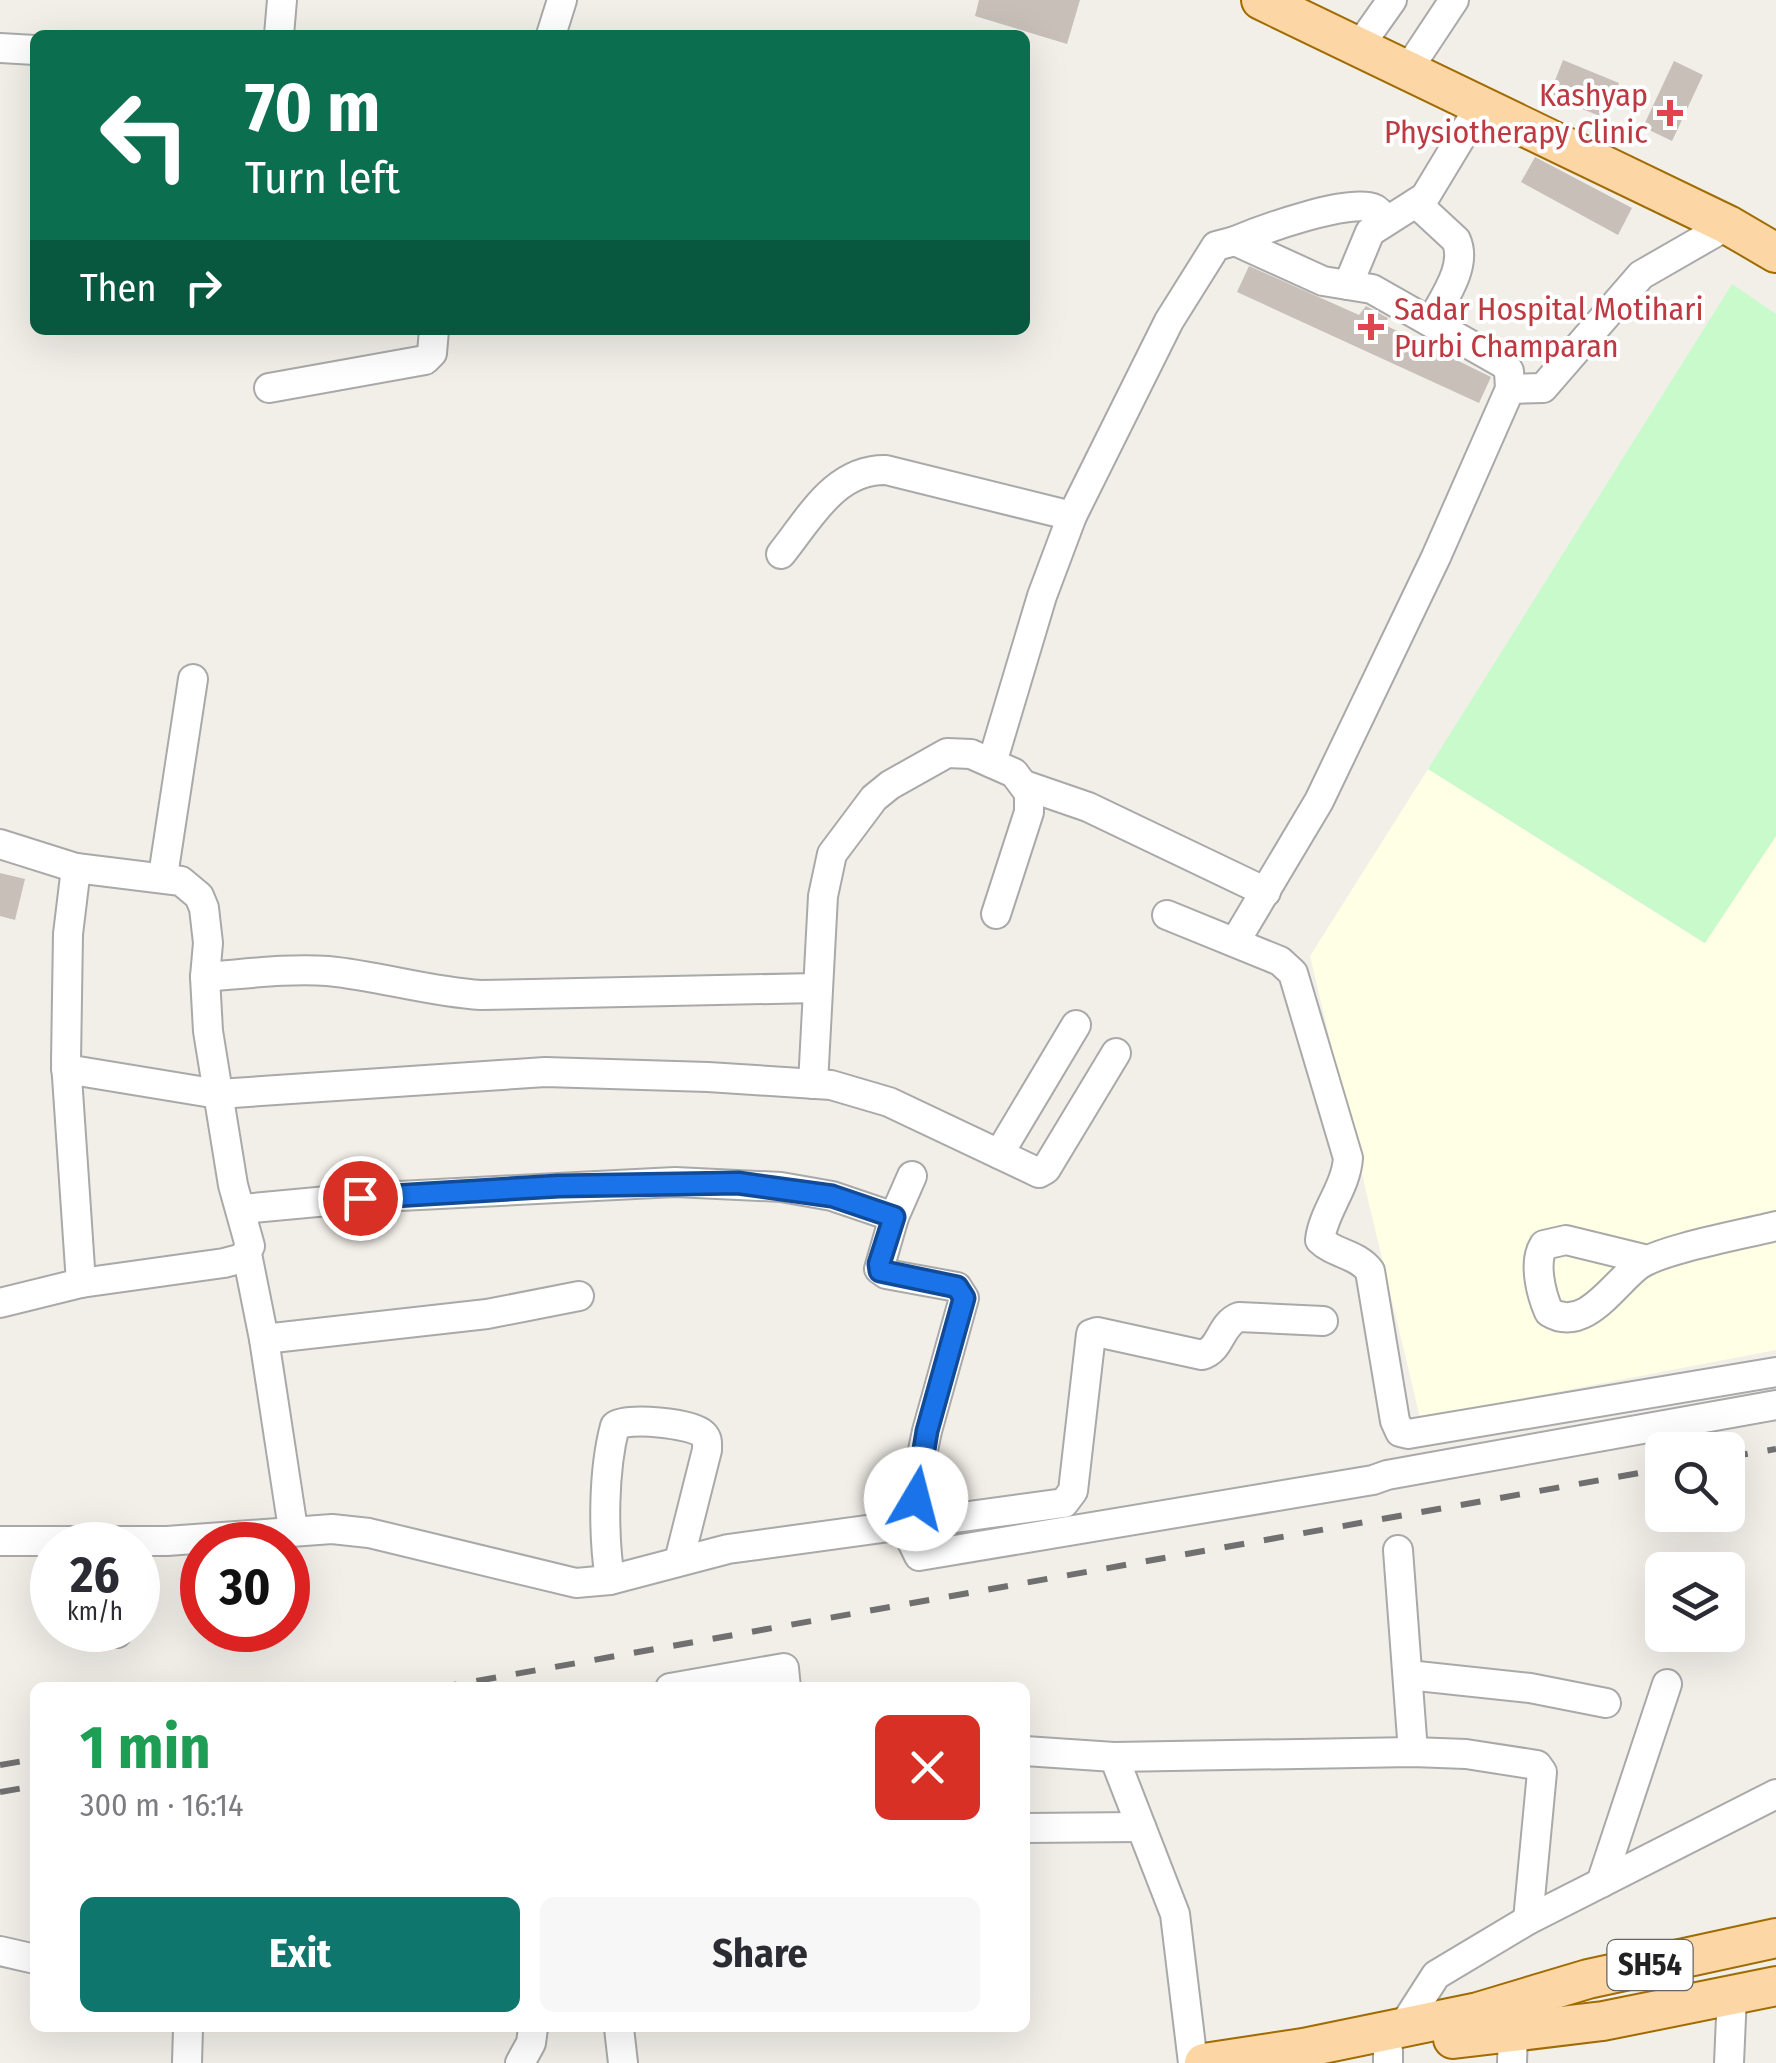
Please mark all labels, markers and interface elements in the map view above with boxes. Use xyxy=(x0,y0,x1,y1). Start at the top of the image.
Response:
text: 70 m xyxy=(245,66,380,150)
icon: left xyxy=(80,70,210,200)
place label: Kashyap Physiotherapy Clinic xyxy=(1384,76,1648,151)
marker: Kashyap Physiotherapy Clinic xyxy=(1657,100,1683,126)
text: Turn left xyxy=(245,151,400,205)
icon: right xyxy=(176,260,231,315)
text: Then xyxy=(80,265,156,311)
place label: Sadar Hospital Motihari Purbi Champaran xyxy=(1394,290,1704,365)
marker: Sadar Hospital Motihari Purbi Champaran xyxy=(1358,314,1384,340)
pin xyxy=(318,1156,403,1241)
icon: arrive xyxy=(333,1171,388,1226)
map controls xyxy=(1645,1432,1745,1652)
button: search xyxy=(1645,1432,1745,1532)
position arrow xyxy=(864,1447,968,1551)
speed limit sign: 30 xyxy=(180,1522,310,1652)
text: 26 xyxy=(70,1545,120,1605)
button: layers xyxy=(1645,1552,1745,1652)
text: km/h xyxy=(67,1597,123,1627)
text: 1 min xyxy=(80,1712,211,1784)
button: close xyxy=(875,1715,980,1820)
text: 300 m · 16:14 xyxy=(80,1786,244,1824)
button: Exit xyxy=(80,1897,520,2012)
button: Share xyxy=(540,1897,980,2012)
road number: SH54 xyxy=(1608,1940,1692,1990)

